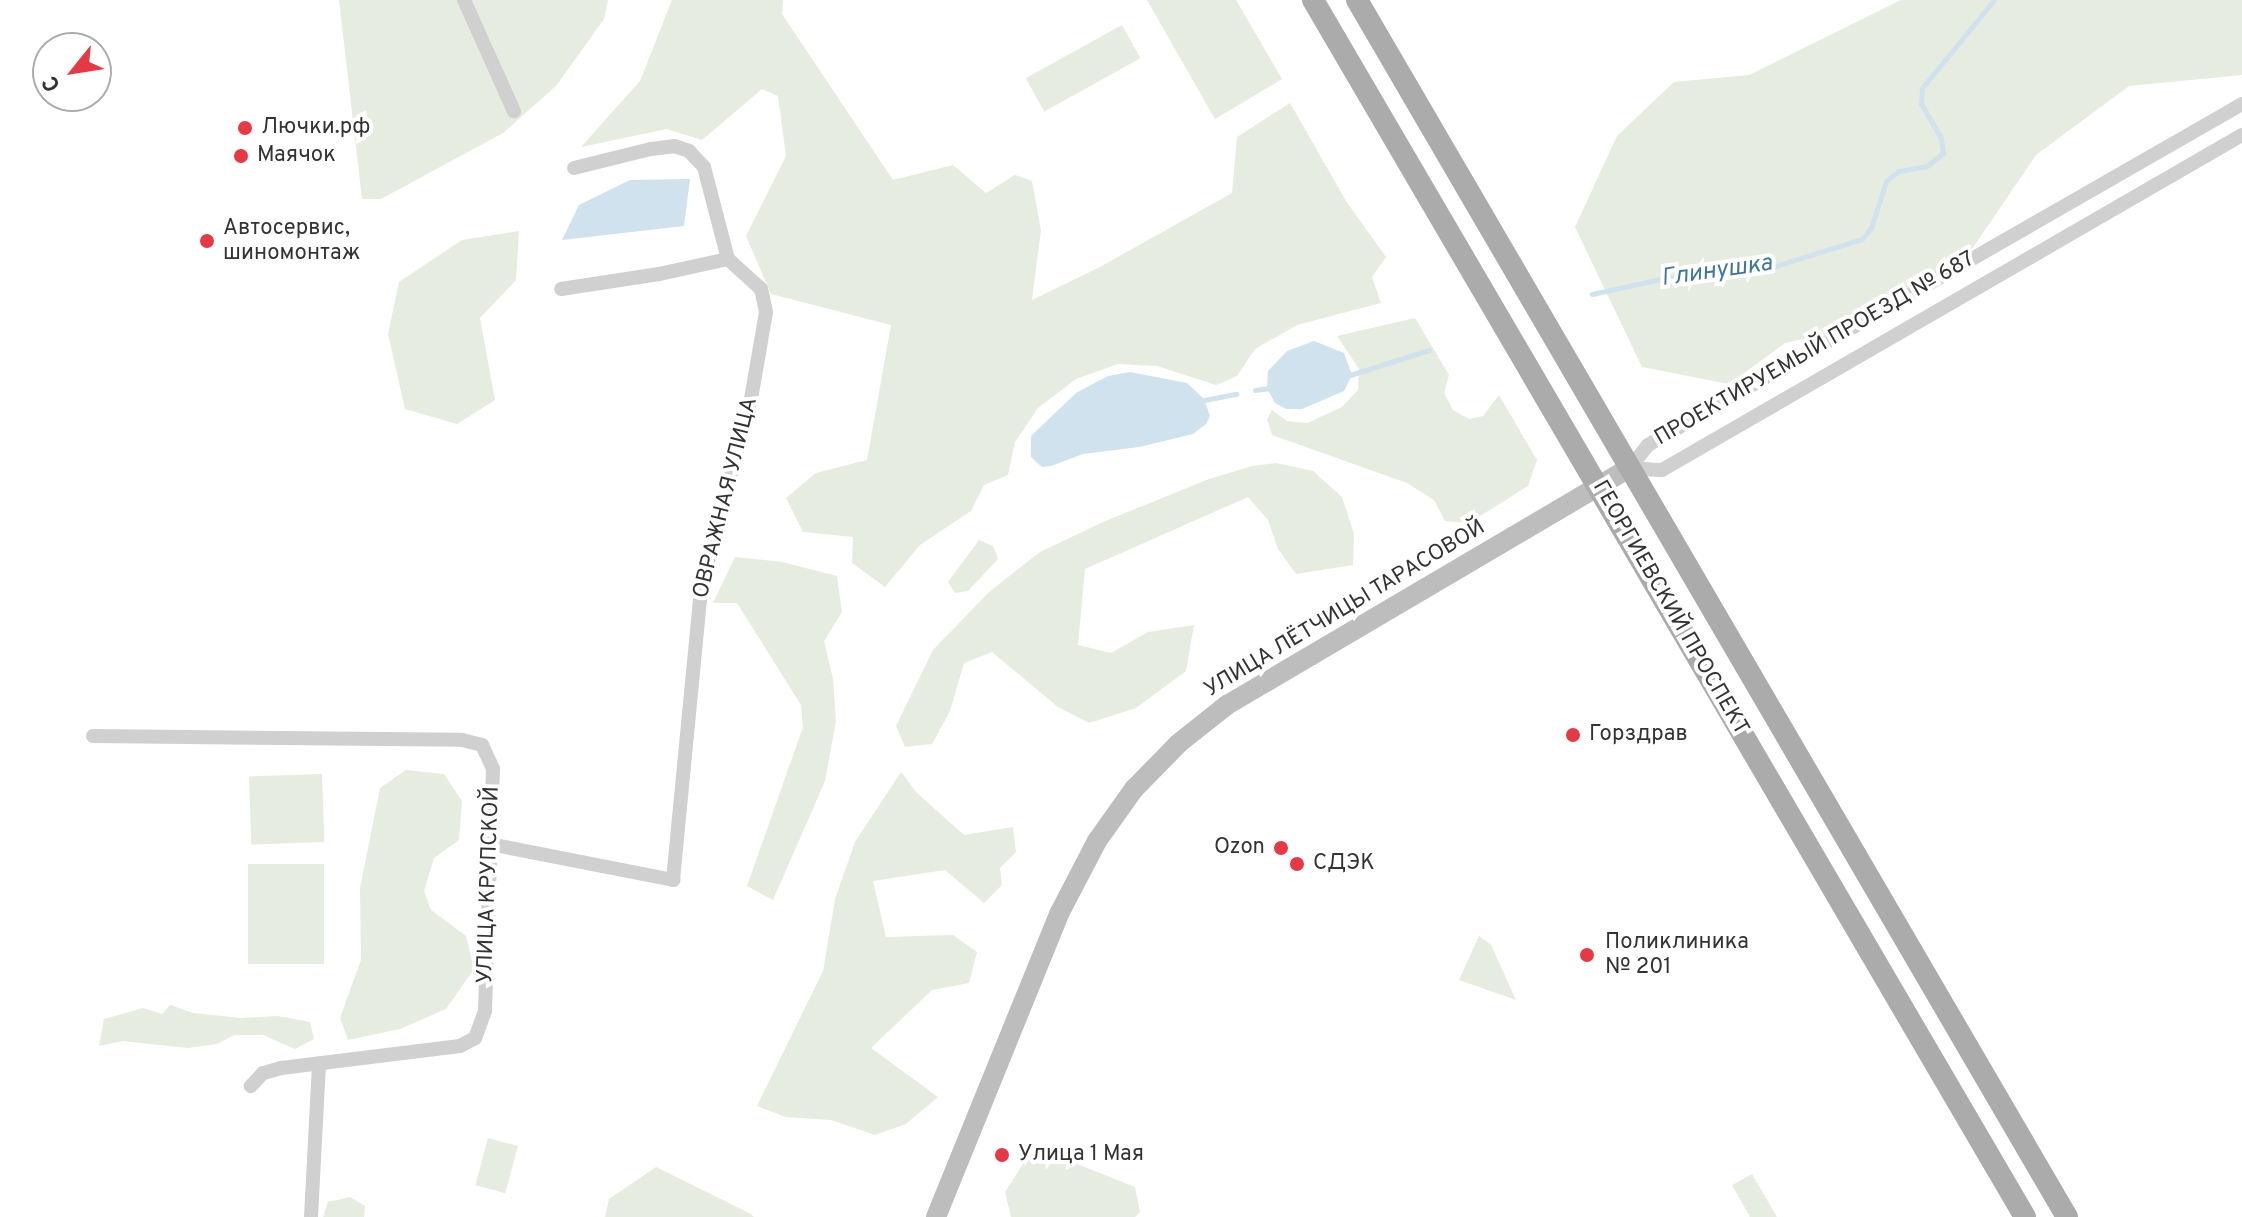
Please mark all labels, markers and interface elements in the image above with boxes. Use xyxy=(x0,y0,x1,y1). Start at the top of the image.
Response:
north arrow xyxy=(32,32,112,112)
text: С xyxy=(37,70,68,96)
place label: Лючки.рф xyxy=(261,115,370,141)
marker: Лючки.рф xyxy=(236,119,254,137)
place label: Маячок xyxy=(257,143,336,169)
marker: Маячок xyxy=(232,147,250,165)
place label: Автосервис, шиномонтаж xyxy=(223,215,361,266)
marker: Автосервис, шиномонтаж xyxy=(198,232,216,250)
street label: ПРОЕКТИРУЕМЫЙ ПРОЕЗД № 687 xyxy=(1650,246,1980,452)
water label: Глинушка xyxy=(1660,250,1774,294)
street label: ОВРАЖНАЯ УЛИЦА xyxy=(688,395,764,601)
street label: ГЕОРГИЕВСКИЙ ПРОСПЕКТ xyxy=(1586,476,1754,740)
street label: УЛИЦА ЛЁТЧИЦЫ ТАРАСОВОЙ xyxy=(1199,514,1491,704)
place label: Горздрав xyxy=(1589,722,1688,748)
marker: Горздрав xyxy=(1564,726,1582,744)
street label: УЛИЦА КРУПСКОЙ xyxy=(472,785,506,985)
place label: Ozon xyxy=(1214,835,1265,861)
marker: Ozon xyxy=(1272,839,1290,857)
place label: СДЭК xyxy=(1313,851,1375,877)
marker: СДЭК xyxy=(1288,855,1306,873)
place label: Поликлиника № 201 xyxy=(1605,929,1749,980)
marker: Поликлиника № 201 xyxy=(1576,944,1598,966)
place label: Улица 1 Мая xyxy=(1018,1142,1144,1168)
marker: Улица 1 Мая xyxy=(993,1146,1011,1164)

